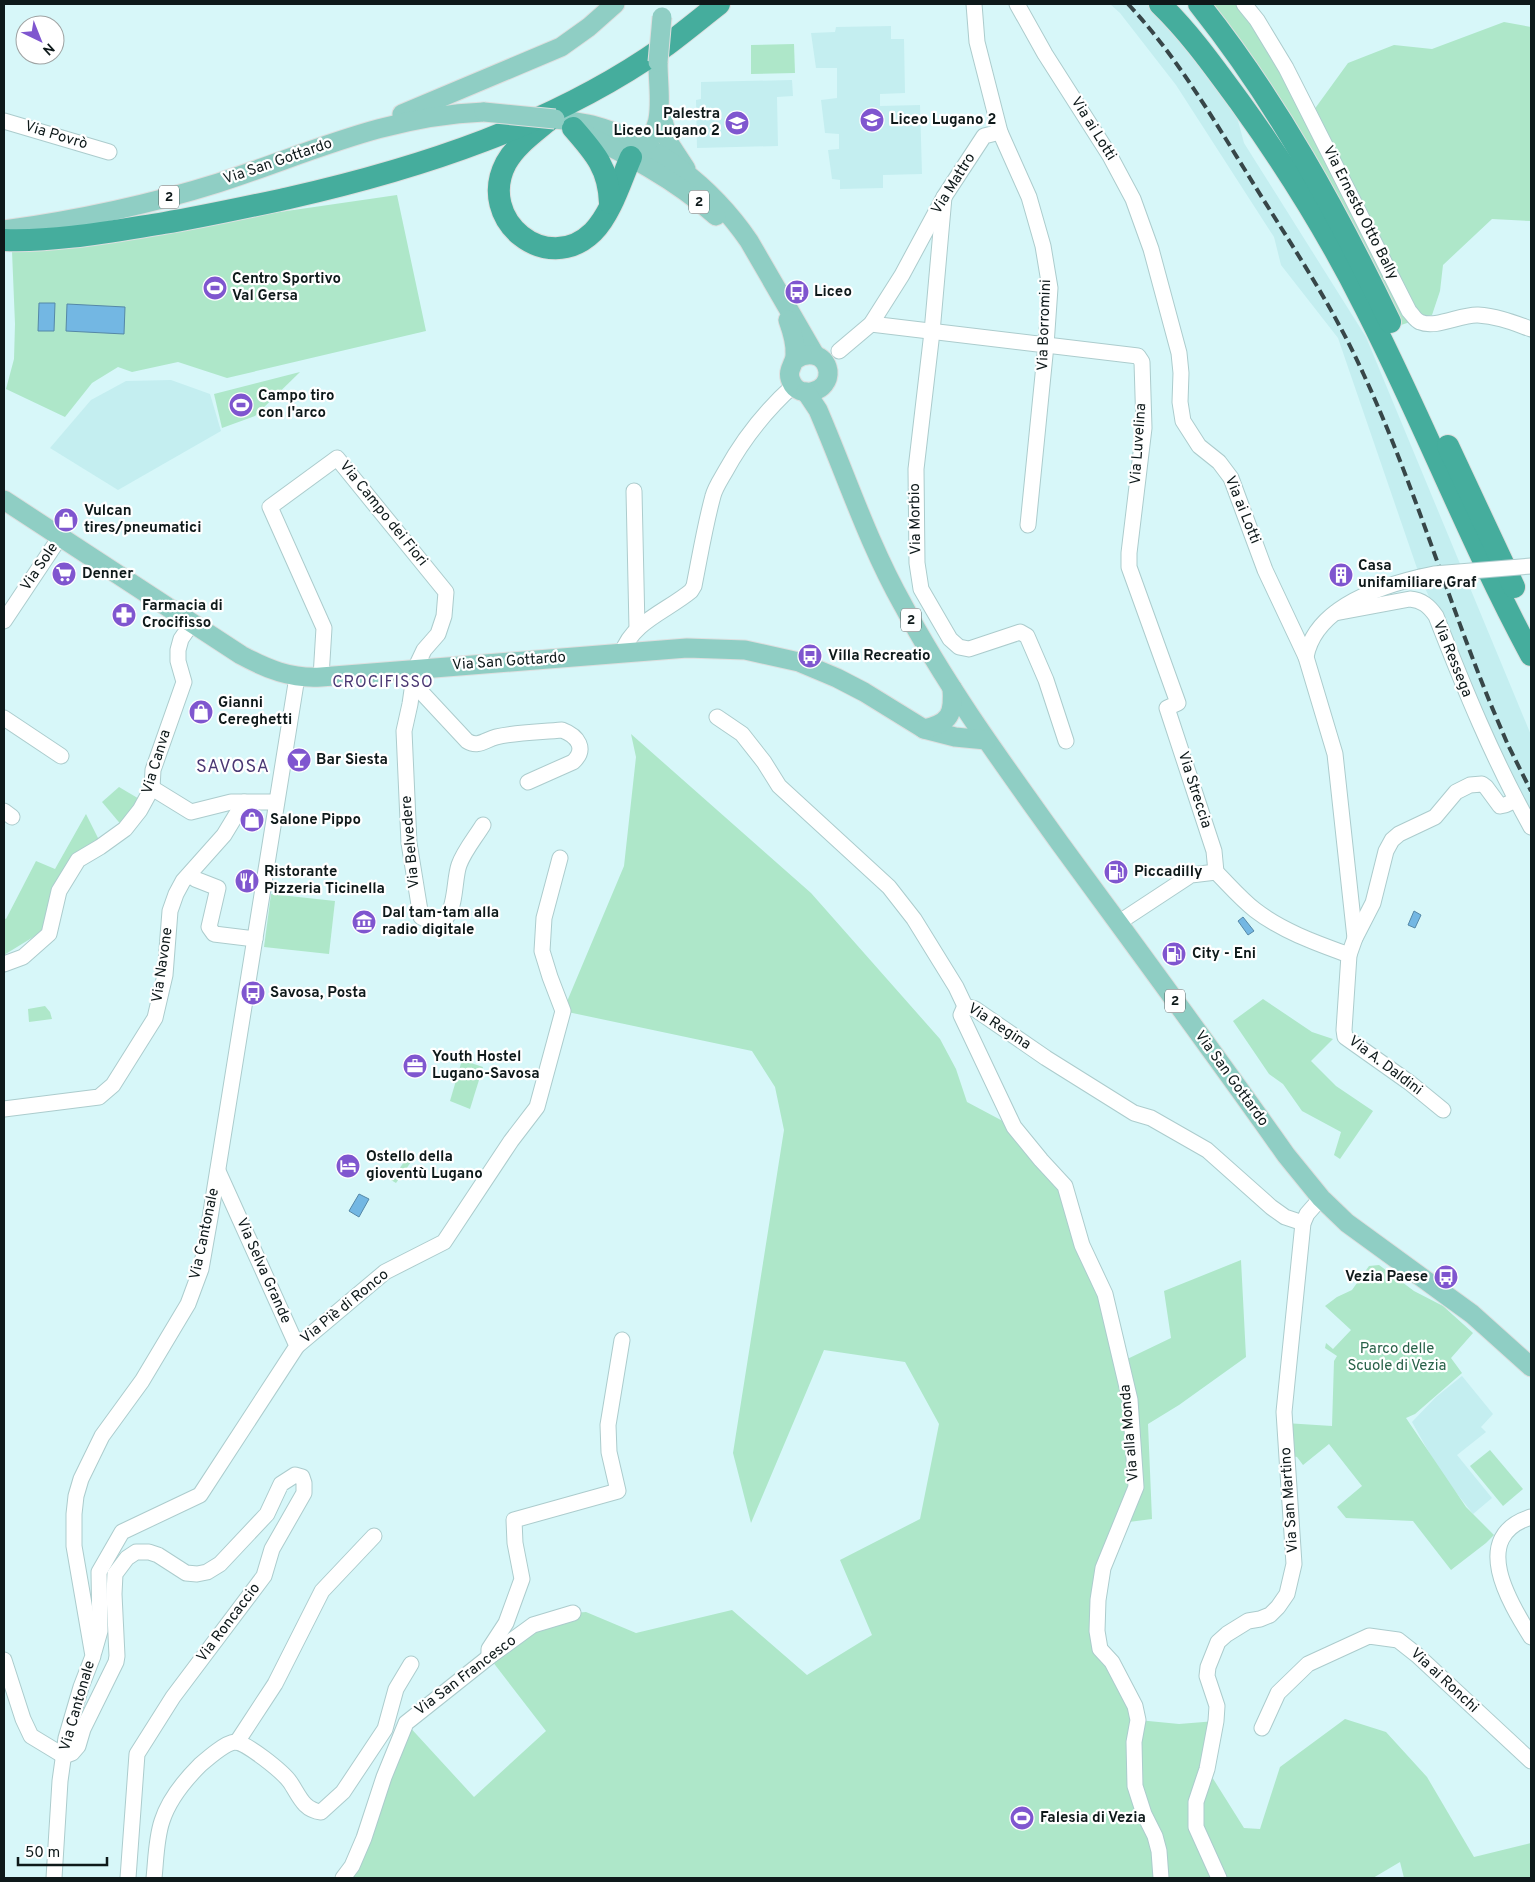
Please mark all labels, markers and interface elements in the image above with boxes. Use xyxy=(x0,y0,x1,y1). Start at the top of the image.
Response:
north arrow xyxy=(15,15,65,65)
text: N xyxy=(38,39,57,58)
street label: Via ai Lotti xyxy=(1066,94,1120,164)
place label: Palestra Liceo Lugano 2 xyxy=(614,105,720,141)
school or university icon: Liceo Lugano 2 xyxy=(859,107,885,133)
school or university icon: Palestra Liceo Lugano 2 xyxy=(724,110,750,136)
place label: Liceo Lugano 2 xyxy=(890,111,996,130)
street label: Via Povrò xyxy=(22,117,90,155)
street label: Via San Gottardo xyxy=(221,134,335,190)
street label: Via Ernesto Otto Bally xyxy=(1318,143,1402,283)
street label: Via Mattro xyxy=(928,150,980,218)
road number: 2 xyxy=(159,186,179,208)
road number: 2 xyxy=(689,190,709,213)
place label: Centro Sportivo Val Gersa xyxy=(232,270,341,306)
sports icon: Centro Sportivo Val Gersa xyxy=(202,275,228,301)
bus stop icon: Liceo xyxy=(784,279,810,305)
street label: Via Borromini xyxy=(1034,279,1056,371)
place label: Liceo xyxy=(814,283,852,302)
place label: Campo tiro con l'arco xyxy=(258,387,334,423)
sports icon: Campo tiro con l'arco xyxy=(228,392,254,418)
street label: Via Luvelina xyxy=(1127,403,1151,485)
street label: Via Campo dei Fiori xyxy=(335,457,431,571)
street label: Via ai Lotti xyxy=(1220,473,1264,547)
street label: Via Morbio xyxy=(906,483,926,555)
place label: Vulcan tires/pneumatici xyxy=(84,502,201,538)
shop icon: Vulcan tires/pneumatici xyxy=(53,507,79,533)
street label: Via Sole xyxy=(17,539,63,595)
place label: Casa unifamiliare Graf xyxy=(1358,557,1477,593)
supermarket icon: Denner xyxy=(51,561,77,587)
building icon: Casa unifamiliare Graf xyxy=(1328,562,1354,588)
place label: Denner xyxy=(82,565,134,584)
place label: Farmacia di Crocifisso xyxy=(142,597,223,633)
pharmacy icon: Farmacia di Crocifisso xyxy=(111,602,137,628)
road number: 2 xyxy=(901,608,921,632)
street label: Via Ressega xyxy=(1428,618,1476,700)
bus stop icon: Villa Recreatio xyxy=(797,643,823,669)
place label: Villa Recreatio xyxy=(828,647,930,666)
street label: Via San Gottardo xyxy=(452,649,566,675)
district label: CROCIFISSO xyxy=(332,673,434,693)
place label: Gianni Cereghetti xyxy=(218,694,292,730)
shop icon: Gianni Cereghetti xyxy=(188,699,214,725)
street label: Via Canva xyxy=(138,727,176,797)
bar icon: Bar Siesta xyxy=(286,747,312,773)
street label: Via Streccia xyxy=(1173,749,1215,831)
place label: Bar Siesta xyxy=(316,751,388,770)
district label: SAVOSA xyxy=(196,756,270,779)
street label: Via Belvedere xyxy=(397,795,425,889)
shop icon: Salone Pippo xyxy=(239,807,265,833)
place label: Salone Pippo xyxy=(270,811,361,830)
fuel station icon: Piccadilly xyxy=(1103,859,1129,885)
place label: Ristorante Pizzeria Ticinella xyxy=(264,863,385,899)
place label: Piccadilly xyxy=(1134,863,1203,882)
restaurant icon: Ristorante Pizzeria Ticinella xyxy=(234,868,260,894)
place label: Dal tam-tam alla radio digitale xyxy=(382,904,499,940)
museum icon: Dal tam-tam alla radio digitale xyxy=(351,909,377,935)
street label: Via Navone xyxy=(148,926,178,1004)
fuel station icon: City - Eni xyxy=(1161,941,1187,967)
place label: City - Eni xyxy=(1192,945,1256,964)
bus stop icon: Savosa, Posta xyxy=(240,980,266,1006)
place label: Savosa, Posta xyxy=(270,984,366,1003)
road number: 2 xyxy=(1165,989,1185,1012)
street label: Via Regina xyxy=(964,1000,1034,1054)
street label: Via San Gottardo xyxy=(1190,1027,1272,1131)
street label: Via A. Daldini xyxy=(1344,1032,1426,1100)
place label: Youth Hostel Lugano-Savosa xyxy=(432,1048,540,1084)
office icon: Youth Hostel Lugano-Savosa xyxy=(402,1053,428,1079)
place label: Ostello della gioventù Lugano xyxy=(366,1148,483,1184)
hotel icon: Ostello della gioventù Lugano xyxy=(335,1153,361,1179)
street label: Via Cantonale xyxy=(186,1186,224,1282)
street label: Via Selva Grande xyxy=(231,1215,295,1327)
bus stop icon: Vezia Paese xyxy=(1433,1264,1459,1290)
street label: Via Piè di Ronco xyxy=(297,1266,393,1348)
place label: Vezia Paese xyxy=(1345,1268,1428,1287)
park label: Parco delle Scuole di Vezia xyxy=(1347,1340,1447,1376)
street label: Via alla Monda xyxy=(1116,1384,1144,1482)
street label: Via San Martino xyxy=(1277,1446,1303,1554)
street label: Via Roncaccio xyxy=(193,1580,265,1666)
street label: Via San Francesco xyxy=(412,1632,520,1720)
street label: Via ai Ronchi xyxy=(1406,1645,1482,1717)
street label: Via Cantonale xyxy=(56,1659,100,1753)
sports icon: Falesia di Vezia xyxy=(1009,1805,1035,1831)
place label: Falesia di Vezia xyxy=(1040,1809,1146,1828)
scale bar xyxy=(18,1834,106,1866)
text: 50 m xyxy=(25,1844,60,1863)

